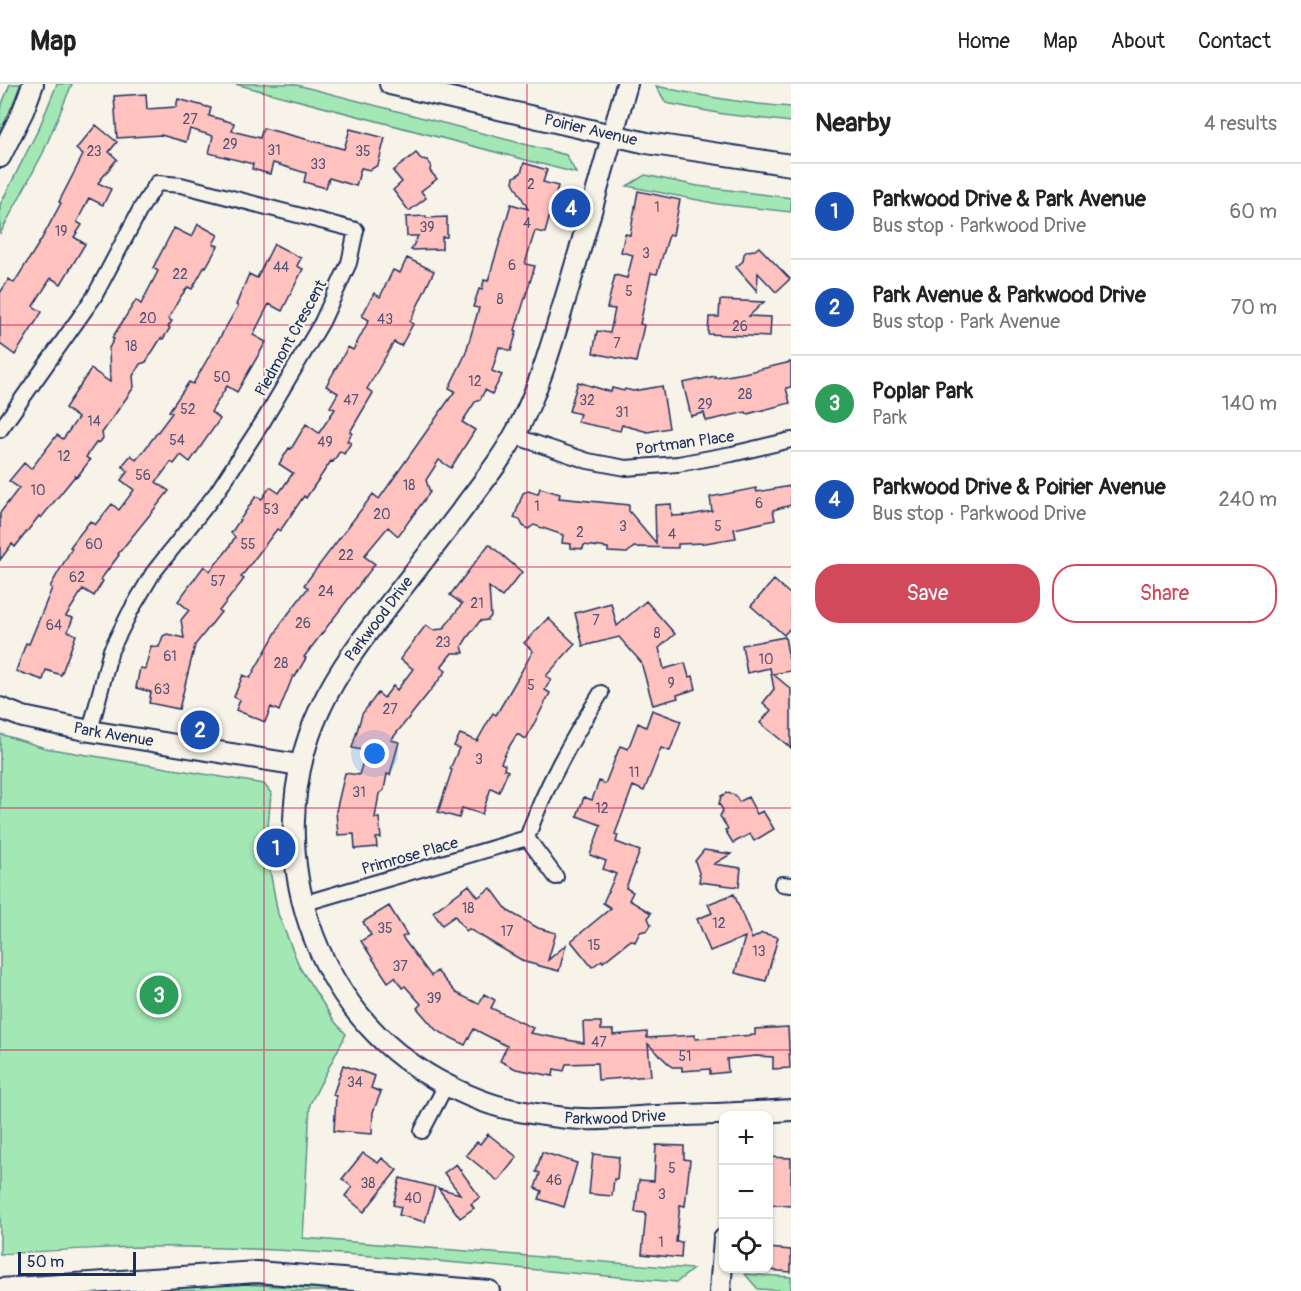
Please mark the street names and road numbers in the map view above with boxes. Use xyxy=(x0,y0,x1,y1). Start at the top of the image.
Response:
street label: Poirier Avenue xyxy=(542,110,640,151)
street label: Piedmont Crescent xyxy=(251,276,332,400)
street label: Portman Place xyxy=(634,426,736,460)
street label: Parkwood Drive xyxy=(340,572,418,666)
street label: Park Avenue xyxy=(72,718,155,751)
street label: Primrose Place xyxy=(359,833,461,879)
street label: Parkwood Drive xyxy=(563,1106,666,1129)

